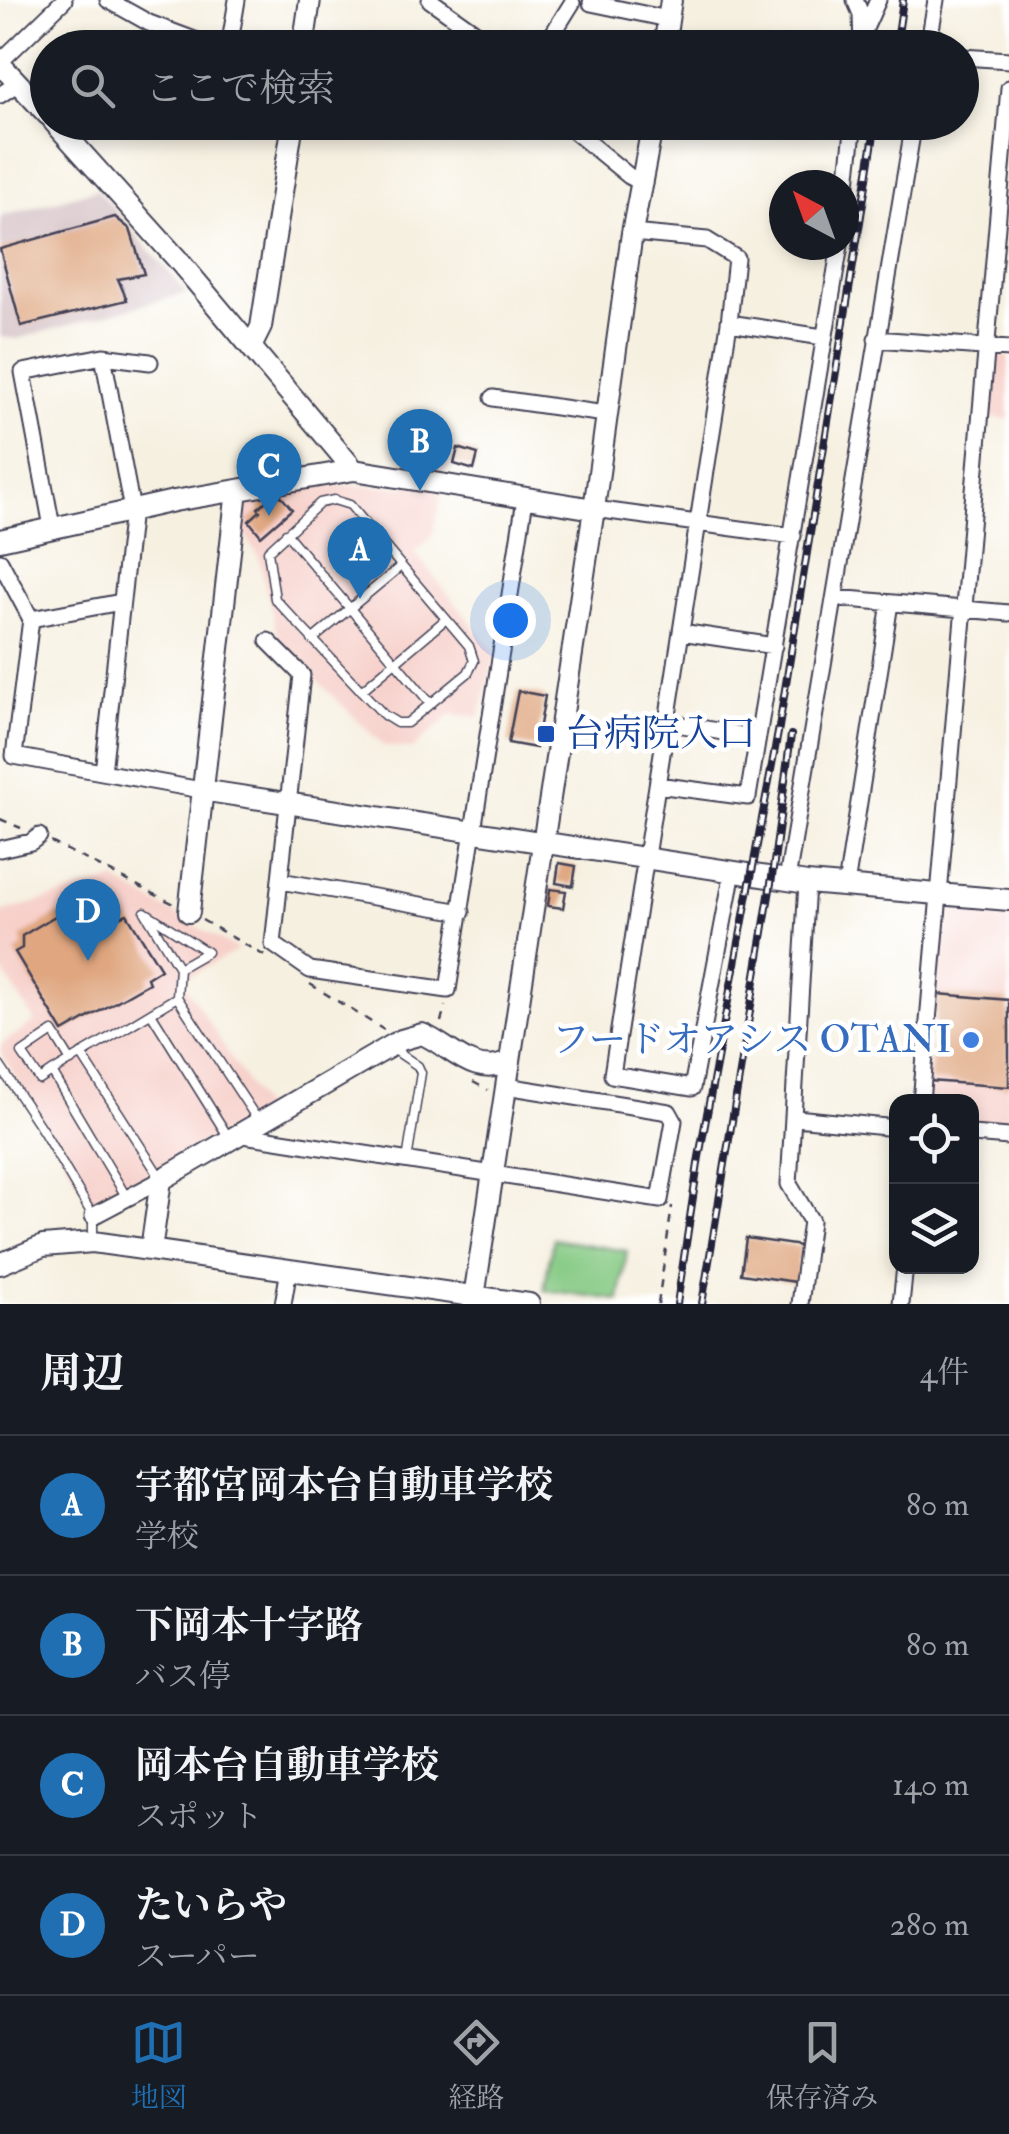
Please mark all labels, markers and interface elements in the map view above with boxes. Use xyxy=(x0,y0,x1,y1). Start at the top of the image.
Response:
search box xyxy=(30,30,979,140)
icon: search xyxy=(65,58,120,113)
text: ここで検索 xyxy=(145,65,335,113)
north arrow xyxy=(769,170,859,260)
pin: B xyxy=(388,408,452,491)
pin: C xyxy=(236,434,302,516)
pin: A xyxy=(328,516,392,599)
your location xyxy=(485,595,536,646)
place label: 台病院入口 xyxy=(566,710,756,758)
marker: 台病院入口 xyxy=(535,723,557,745)
pin: D xyxy=(56,878,120,961)
place label: フードオアシス OTANI xyxy=(552,1016,951,1064)
marker: フードオアシス OTANI xyxy=(960,1029,982,1051)
map controls xyxy=(889,1094,979,1274)
button: locate xyxy=(889,1094,979,1184)
button: layers xyxy=(889,1184,979,1274)
text: 周辺 xyxy=(40,1348,124,1400)
text: 4件 xyxy=(920,1353,969,1393)
text: 宇都宮岡本台自動車学校 xyxy=(135,1462,553,1510)
text: A xyxy=(62,1485,83,1525)
text: 80 m xyxy=(906,1485,969,1525)
text: 学校 xyxy=(135,1517,199,1557)
text: 下岡本十字路 xyxy=(135,1602,363,1650)
text: B xyxy=(62,1625,83,1665)
text: 80 m xyxy=(906,1625,969,1665)
text: バス停 xyxy=(135,1657,231,1697)
text: 岡本台自動車学校 xyxy=(135,1742,439,1790)
text: C xyxy=(61,1765,84,1805)
text: 140 m xyxy=(892,1765,969,1805)
text: スポット xyxy=(135,1797,263,1837)
text: たいらや xyxy=(135,1882,287,1930)
text: D xyxy=(59,1905,86,1945)
text: 280 m xyxy=(890,1905,969,1945)
text: スーパー xyxy=(135,1937,260,1977)
tab: 地図 xyxy=(131,2015,187,2116)
tab: 経路 xyxy=(448,2015,504,2116)
tab: 保存済み xyxy=(766,2015,878,2116)

